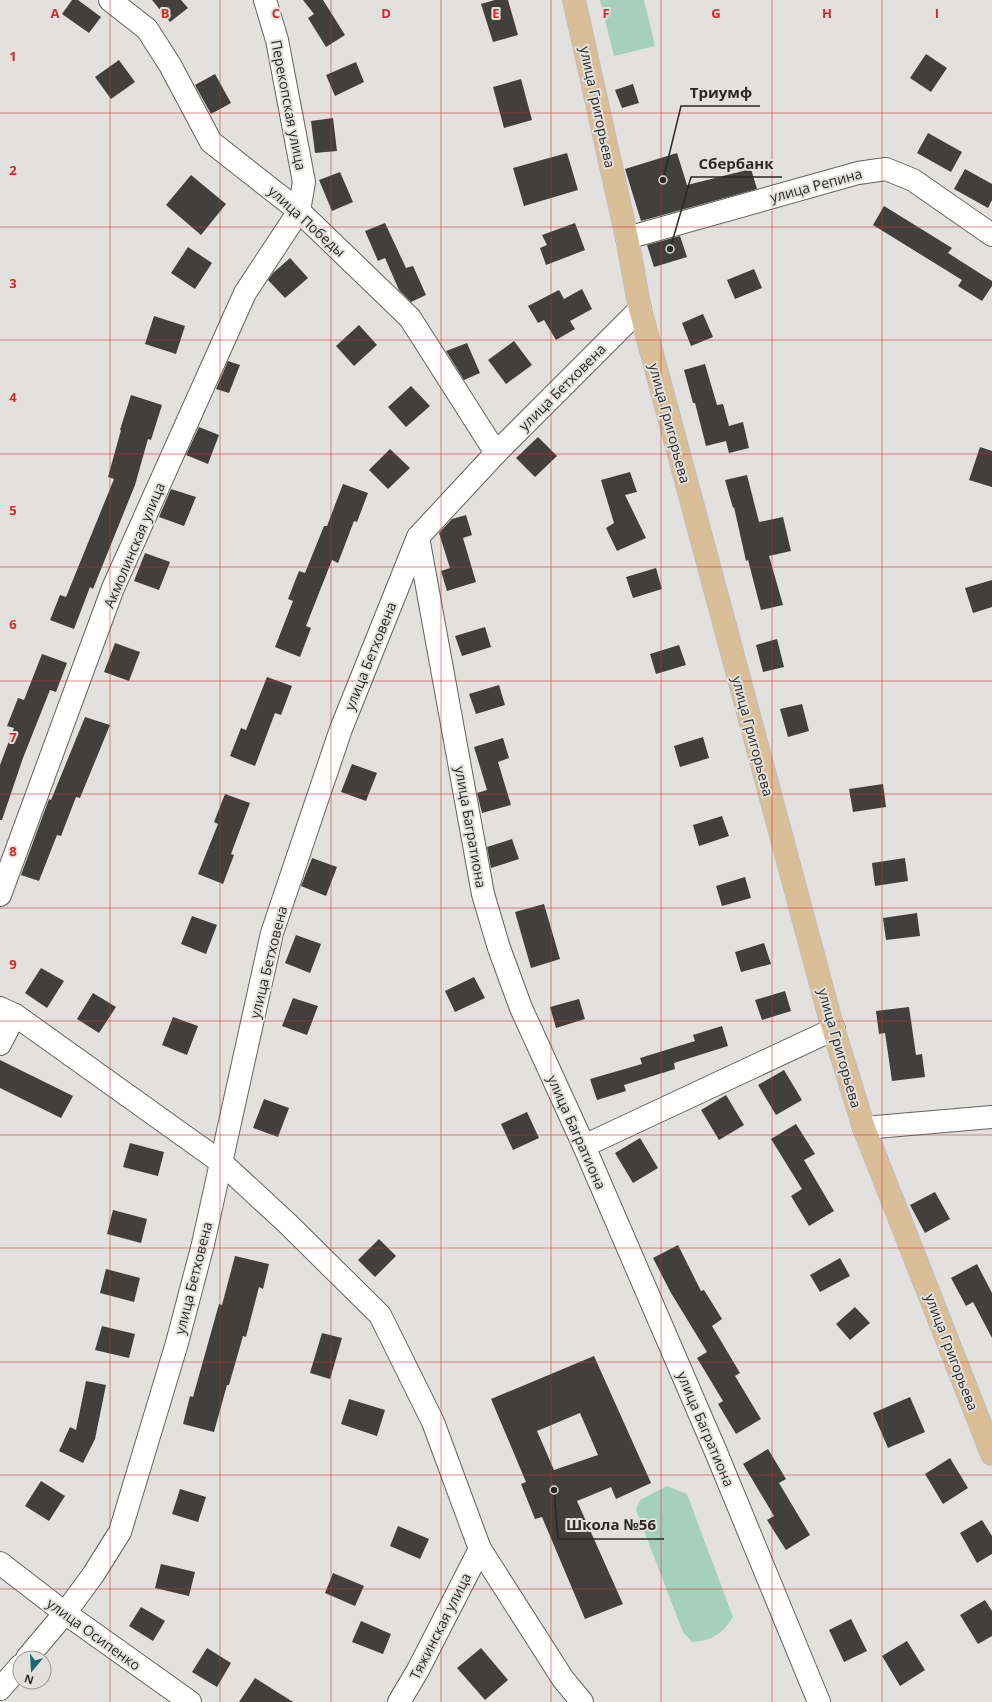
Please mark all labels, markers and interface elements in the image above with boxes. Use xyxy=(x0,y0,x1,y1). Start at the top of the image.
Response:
text: A xyxy=(51,4,60,22)
text: B xyxy=(161,4,170,22)
text: C xyxy=(272,4,280,22)
text: D xyxy=(381,4,391,22)
text: E xyxy=(492,4,500,22)
text: F xyxy=(602,4,610,22)
text: G xyxy=(711,4,721,22)
text: H xyxy=(822,4,832,22)
text: I xyxy=(935,4,939,22)
street label: Перекопская улица xyxy=(267,38,311,172)
street label: улица Григорьева xyxy=(576,44,620,170)
text: 1 xyxy=(9,47,17,65)
callout: Триумф xyxy=(681,79,760,106)
text: Триумф xyxy=(690,82,752,102)
callout: Сбербанк xyxy=(691,150,782,177)
text: Сбербанк xyxy=(699,153,774,173)
text: 2 xyxy=(9,161,17,179)
street label: улица Репина xyxy=(768,164,864,206)
street label: улица Победы xyxy=(264,181,350,261)
text: 3 xyxy=(9,274,17,292)
street label: улица Бетховена xyxy=(514,339,610,435)
street label: улица Григорьева xyxy=(645,361,695,485)
text: 4 xyxy=(9,388,17,406)
street label: Акмолинская улица xyxy=(99,480,169,610)
text: 5 xyxy=(9,501,17,519)
street label: улица Бетховена xyxy=(340,599,400,713)
text: 6 xyxy=(9,615,17,633)
street label: улица Григорьева xyxy=(728,674,778,798)
text: 7 xyxy=(9,728,17,746)
street label: улица Багратиона xyxy=(451,765,491,889)
text: 8 xyxy=(9,842,17,860)
street label: улица Бетховена xyxy=(245,904,291,1020)
text: 9 xyxy=(9,955,17,973)
street label: улица Григорьева xyxy=(814,986,866,1110)
street label: улица Багратиона xyxy=(543,1072,611,1192)
street label: улица Бетховена xyxy=(170,1220,216,1336)
street label: улица Григорьева xyxy=(921,1291,983,1413)
street label: улица Багратиона xyxy=(673,1368,739,1490)
callout: Школа №56 xyxy=(558,1512,664,1539)
text: Школа №56 xyxy=(566,1514,656,1534)
street label: Тяжинская улица xyxy=(405,1570,475,1682)
street label: улица Осипенко xyxy=(43,1593,145,1675)
north arrow xyxy=(12,1650,52,1690)
text: N xyxy=(22,1671,35,1689)

